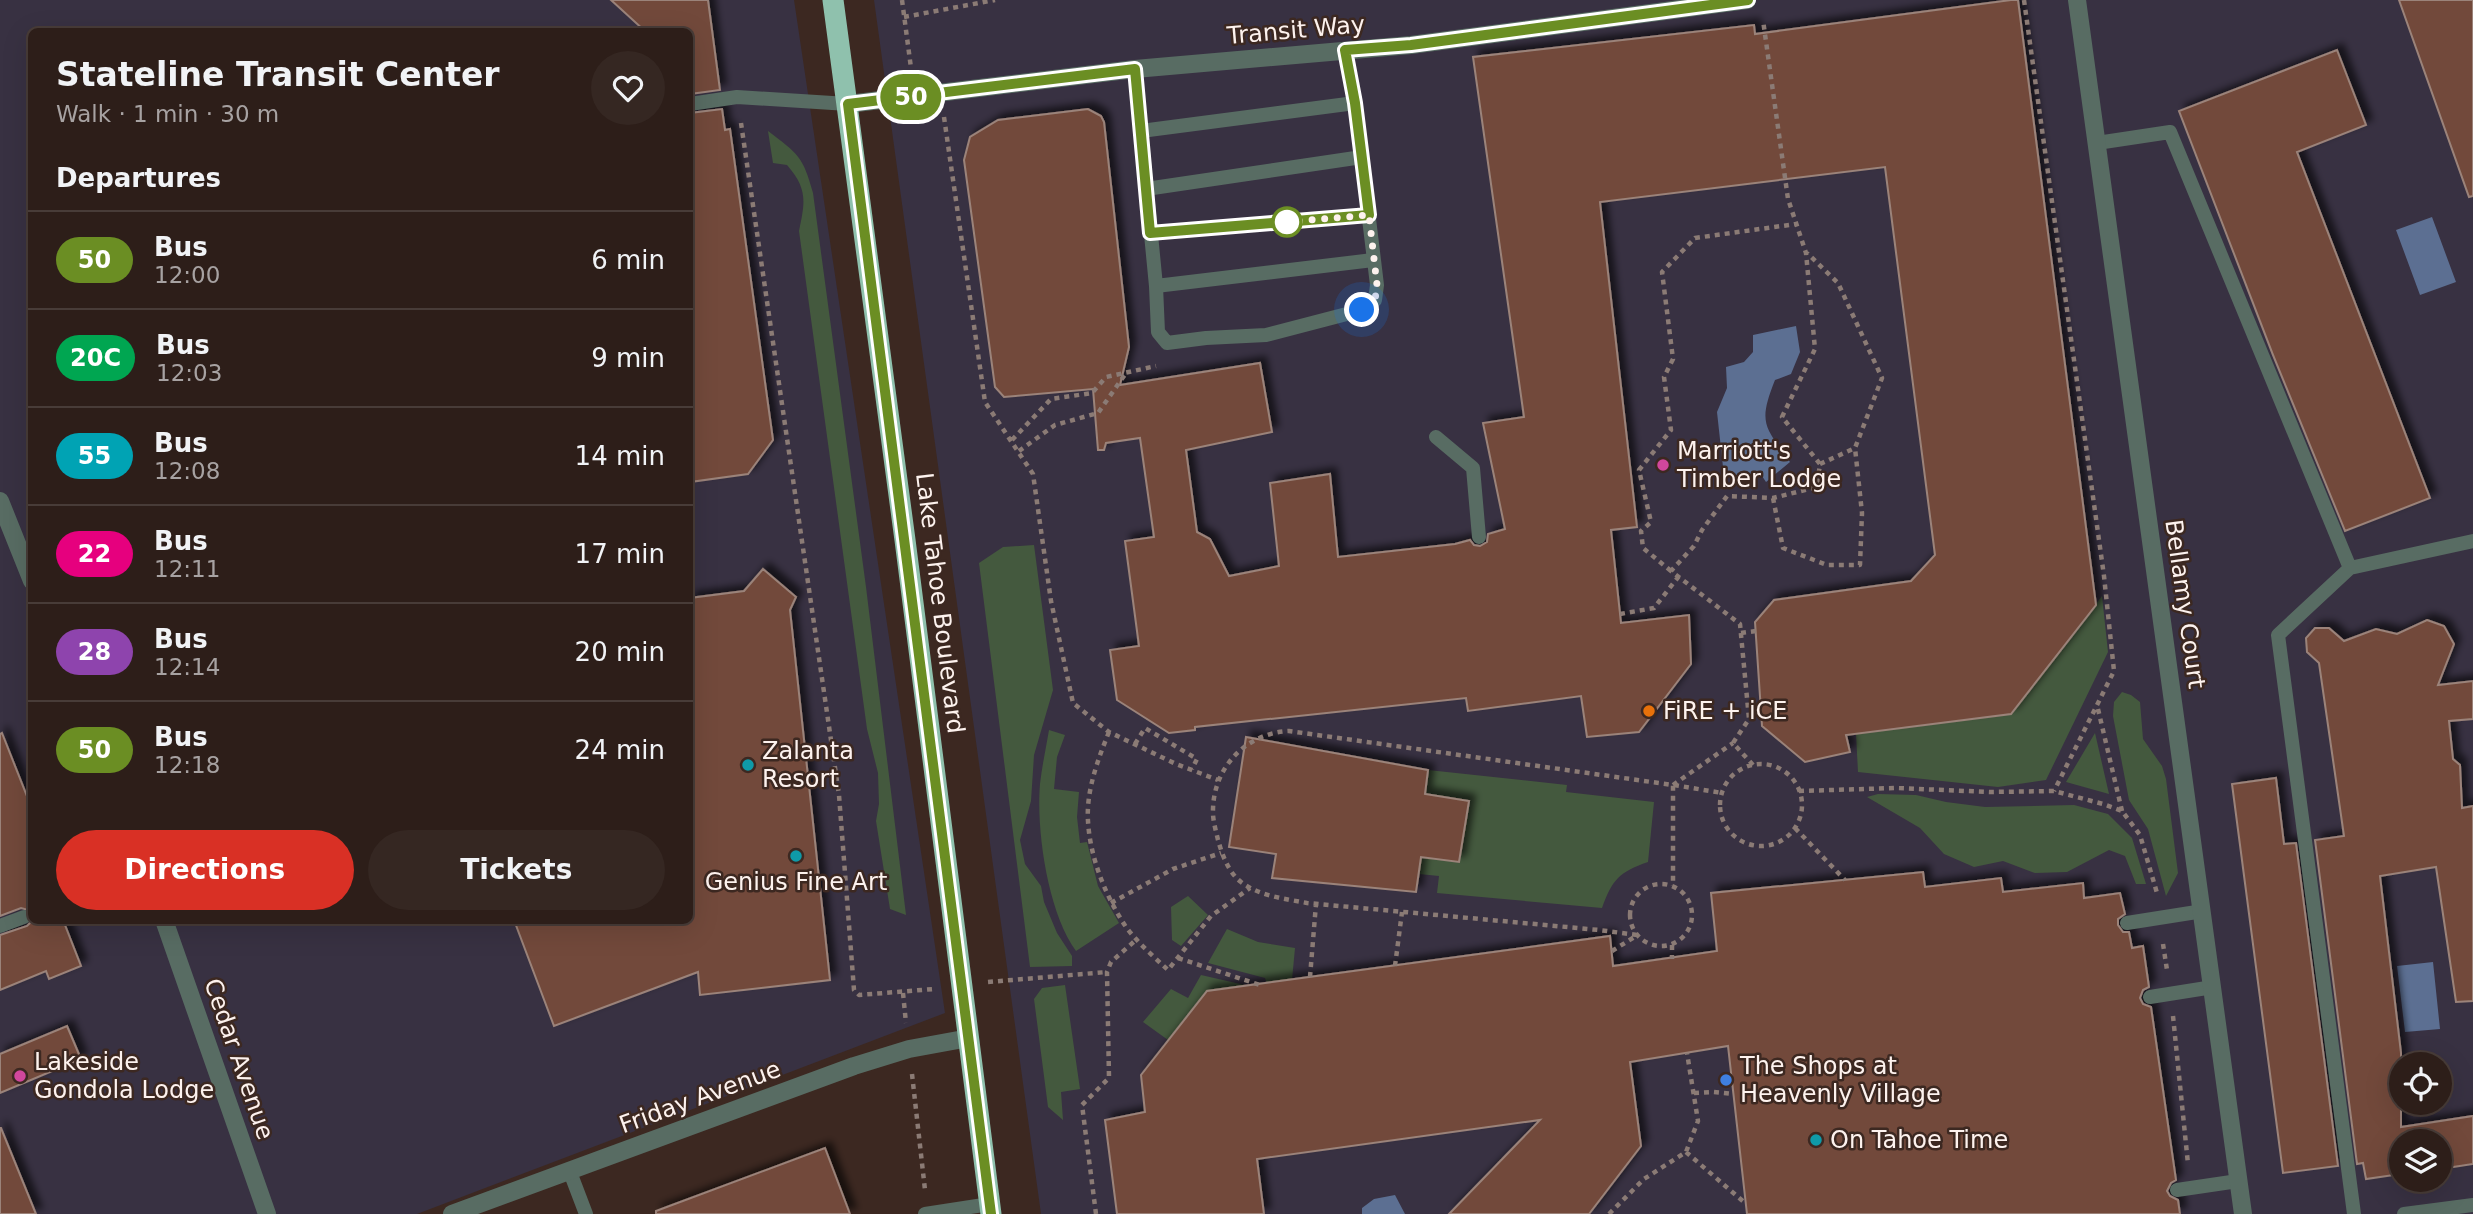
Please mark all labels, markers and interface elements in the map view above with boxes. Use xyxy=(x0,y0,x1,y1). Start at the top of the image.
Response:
street label: Transit Way xyxy=(1225,10,1366,50)
button: heart xyxy=(591,51,665,125)
text: Stateline Transit Center xyxy=(56,55,500,94)
line badge: 50 xyxy=(880,74,942,120)
text: 50 xyxy=(894,83,928,111)
text: Walk · 1 min · 30 m xyxy=(56,101,279,127)
text: Departures xyxy=(56,163,221,193)
unlabelled marker xyxy=(1272,207,1302,237)
text: Bus xyxy=(154,232,208,262)
text: 6 min xyxy=(591,245,665,275)
text: 50 xyxy=(78,246,111,274)
text: 12:00 xyxy=(154,262,220,288)
your location xyxy=(1344,292,1379,327)
text: Bus xyxy=(156,330,210,360)
text: 9 min xyxy=(591,343,665,373)
text: 20C xyxy=(70,344,121,372)
text: 12:03 xyxy=(156,360,222,386)
text: Bus xyxy=(154,428,208,458)
place label: Marriott's Timber Lodge xyxy=(1676,437,1841,493)
text: 14 min xyxy=(575,441,665,471)
text: 55 xyxy=(78,442,111,470)
marker: Marriott's Timber Lodge xyxy=(1655,457,1671,473)
text: 12:08 xyxy=(154,458,220,484)
street label: Lake Tahoe Boulevard xyxy=(910,471,970,735)
street label: Bellamy Court xyxy=(2159,518,2211,690)
text: Bus xyxy=(154,526,208,556)
text: 17 min xyxy=(575,539,665,569)
text: 22 xyxy=(78,540,111,568)
text: 12:11 xyxy=(154,556,220,582)
text: Bus xyxy=(154,624,208,654)
text: 20 min xyxy=(575,637,665,667)
text: 28 xyxy=(78,638,111,666)
text: 12:14 xyxy=(154,654,220,680)
place label: FiRE + iCE xyxy=(1663,697,1788,725)
marker: FiRE + iCE xyxy=(1641,703,1657,719)
text: Bus xyxy=(154,722,208,752)
text: 24 min xyxy=(575,735,665,765)
text: 50 xyxy=(78,736,111,764)
place label: Zalanta Resort xyxy=(762,737,854,793)
text: 12:18 xyxy=(154,752,220,778)
marker: Zalanta Resort xyxy=(740,757,756,773)
button: Directions xyxy=(56,830,354,910)
button: Tickets xyxy=(368,830,665,910)
marker: Genius Fine Art xyxy=(788,848,804,864)
place label: Genius Fine Art xyxy=(705,868,887,896)
street label: Cedar Avenue xyxy=(198,975,280,1143)
place label: Lakeside Gondola Lodge xyxy=(34,1048,214,1104)
place label: The Shops at Heavenly Village xyxy=(1739,1052,1941,1108)
map controls xyxy=(2389,1052,2452,1192)
button: locate xyxy=(2389,1052,2452,1115)
street label: Friday Avenue xyxy=(616,1055,784,1139)
marker: Lakeside Gondola Lodge xyxy=(12,1068,28,1084)
marker: The Shops at Heavenly Village xyxy=(1718,1072,1734,1088)
place label: On Tahoe Time xyxy=(1830,1126,2008,1154)
button: layers xyxy=(2389,1129,2452,1192)
marker: On Tahoe Time xyxy=(1808,1132,1824,1148)

